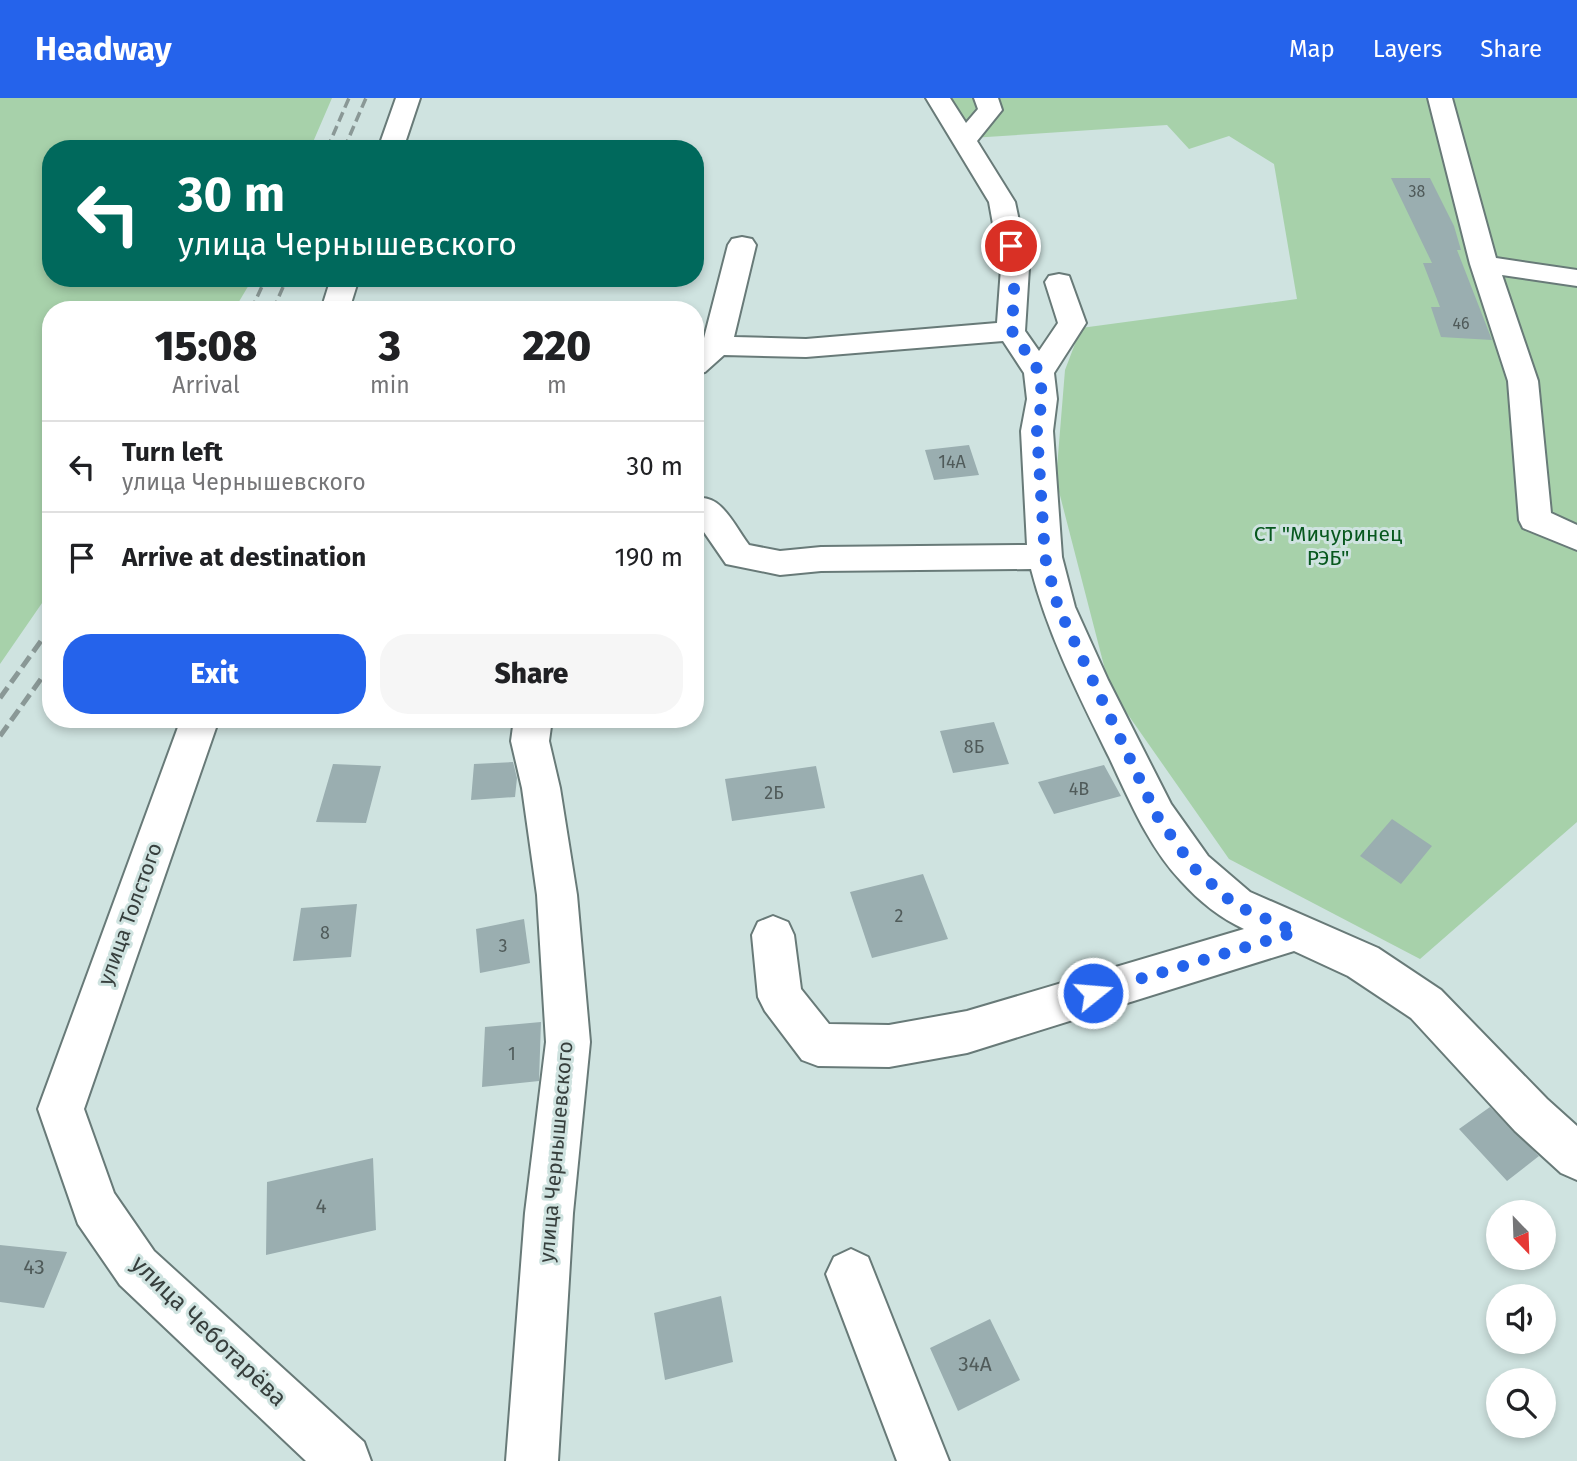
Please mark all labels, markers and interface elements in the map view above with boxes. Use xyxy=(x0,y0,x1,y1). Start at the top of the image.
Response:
text: Headway xyxy=(35,29,172,69)
text: Map xyxy=(1289,35,1335,63)
text: Layers xyxy=(1373,35,1442,63)
text: Share xyxy=(1480,35,1542,63)
text: 30 m xyxy=(178,165,285,224)
icon: left xyxy=(63,168,154,259)
house number: 38 xyxy=(1409,182,1426,201)
pin xyxy=(981,216,1041,276)
text: улица Чернышевского xyxy=(178,225,517,263)
icon: arrive xyxy=(992,227,1030,265)
house number: 46 xyxy=(1452,314,1470,333)
text: 15:08 xyxy=(155,321,257,371)
text: 3 xyxy=(379,321,401,371)
text: 220 xyxy=(522,321,591,371)
text: Arrival xyxy=(172,371,240,399)
text: min xyxy=(370,371,410,399)
text: m xyxy=(547,371,567,399)
text: Turn left xyxy=(122,437,223,468)
icon: left xyxy=(63,448,101,486)
text: 30 m xyxy=(626,451,683,482)
house number: 14А xyxy=(938,451,967,473)
text: улица Чернышевского xyxy=(122,468,366,496)
park label: СТ "Мичуринец РЭБ" xyxy=(1254,521,1402,571)
icon: arrive xyxy=(63,539,101,577)
text: Arrive at destination xyxy=(122,542,366,573)
text: 190 m xyxy=(614,542,683,573)
button: Exit xyxy=(63,634,366,714)
button: Share xyxy=(380,634,683,714)
house number: 8Б xyxy=(964,736,984,758)
house number: 4В xyxy=(1069,778,1089,800)
house number: 2Б xyxy=(764,782,784,804)
street label: улица Толстого xyxy=(92,839,168,989)
house number: 2 xyxy=(895,905,904,927)
house number: 8 xyxy=(320,922,330,944)
house number: 3 xyxy=(499,935,507,957)
position arrow xyxy=(1056,956,1130,1030)
street label: улица Чернышевского xyxy=(533,1040,579,1264)
house number: 1 xyxy=(508,1043,516,1065)
house number: 4 xyxy=(315,1193,327,1219)
north arrow xyxy=(1486,1200,1556,1270)
map controls xyxy=(1486,1200,1556,1438)
street label: улица Чеботарёва xyxy=(126,1250,292,1412)
house number: 43 xyxy=(23,1254,45,1280)
button: sound xyxy=(1486,1284,1556,1354)
house number: 34А xyxy=(958,1351,992,1377)
button: search xyxy=(1486,1368,1556,1438)

